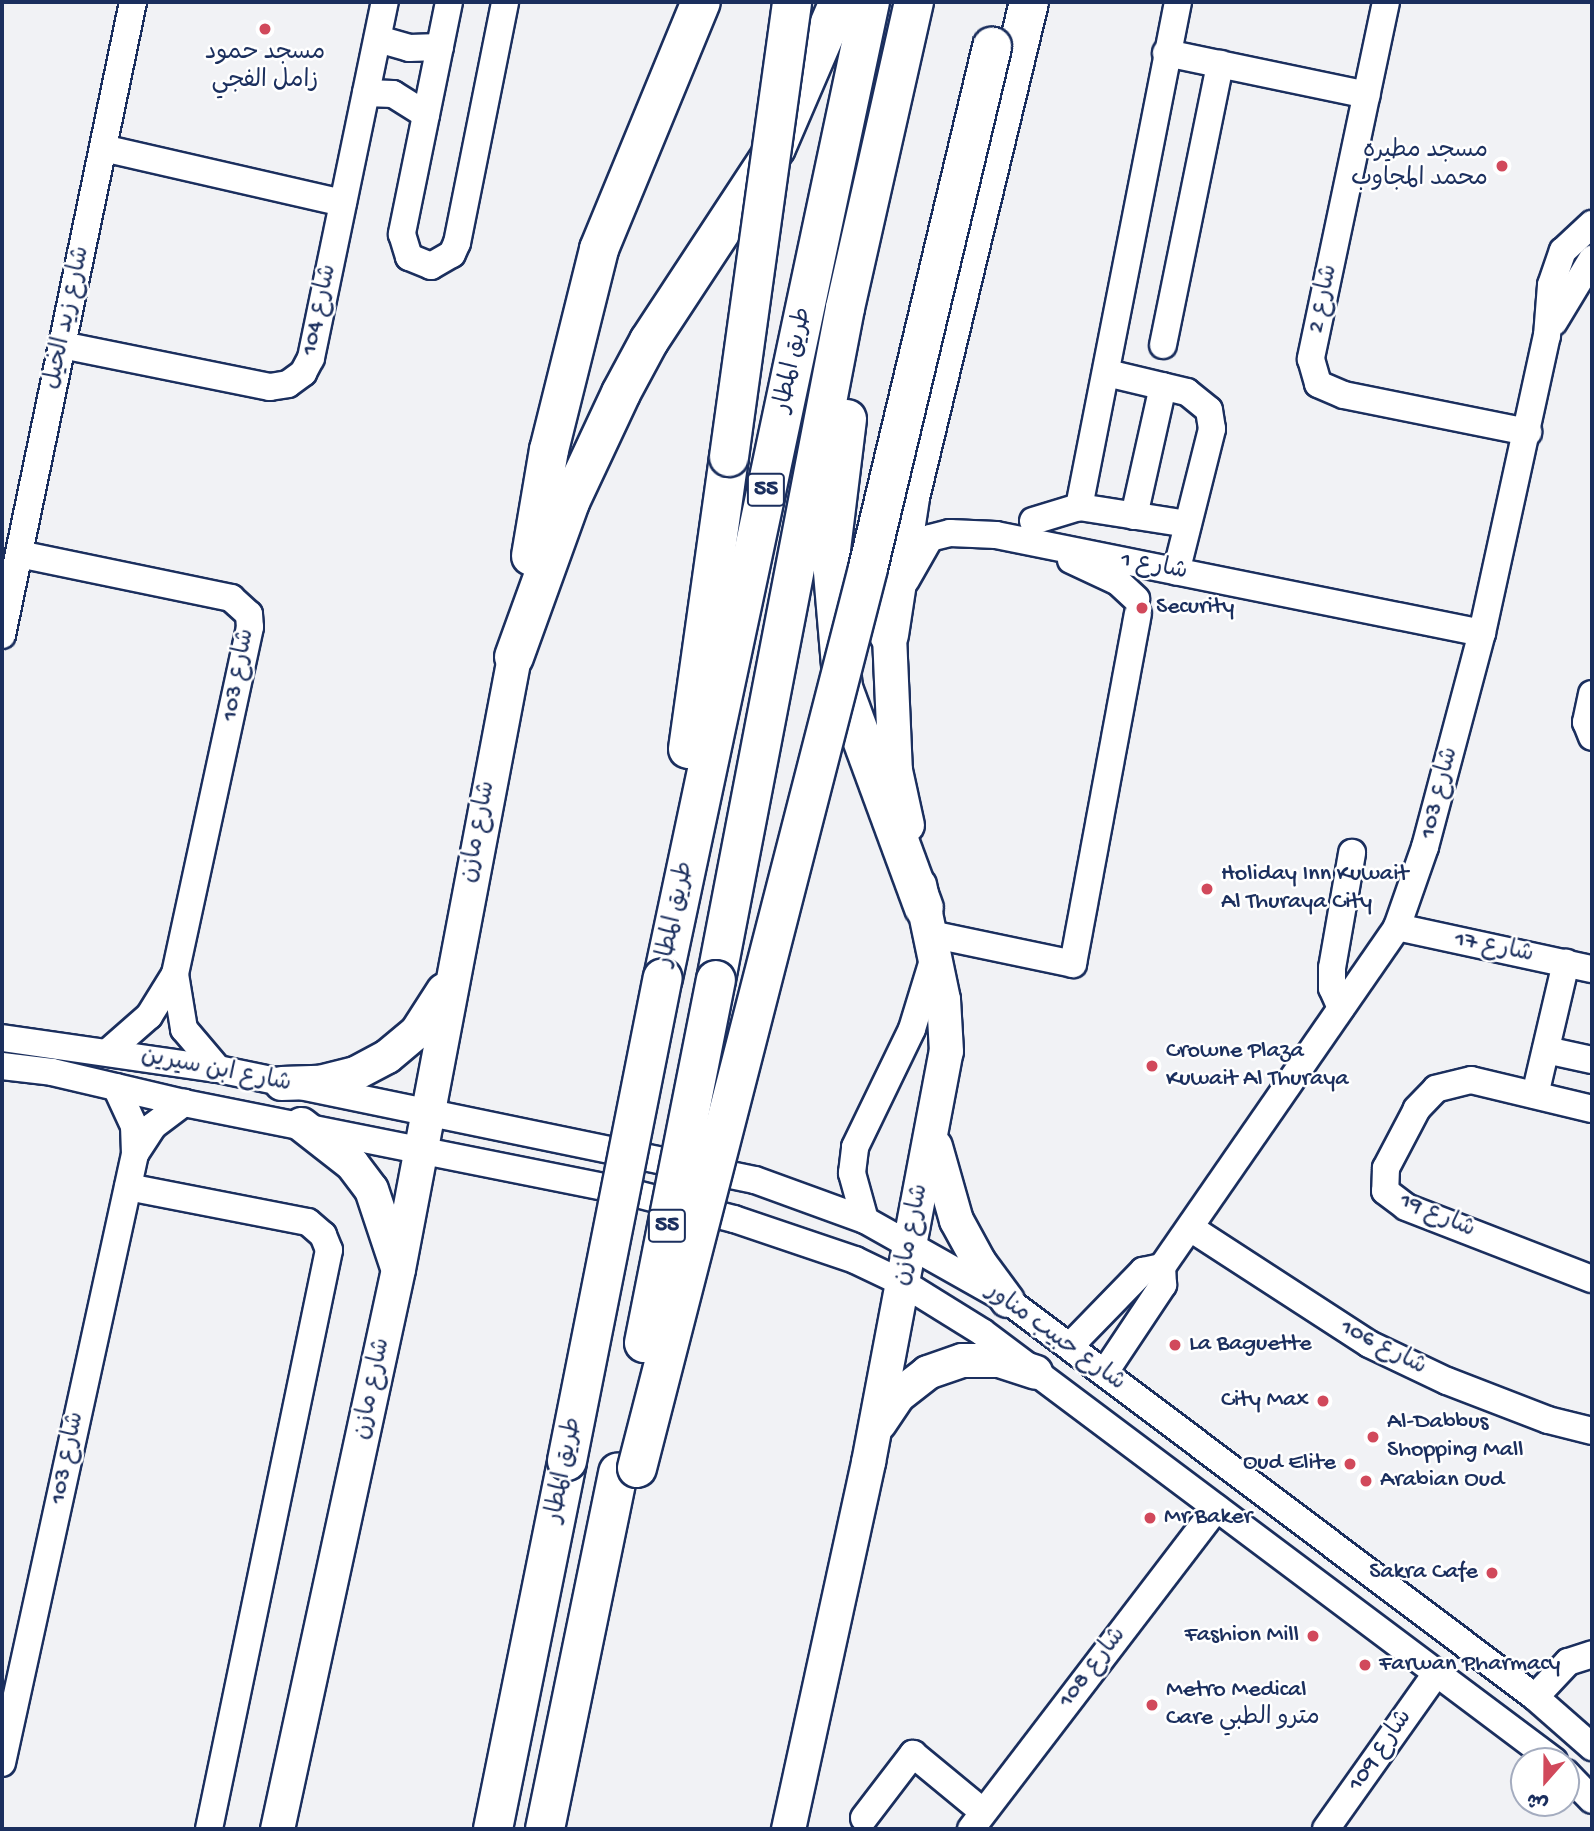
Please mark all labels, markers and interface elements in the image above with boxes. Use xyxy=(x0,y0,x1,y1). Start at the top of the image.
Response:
marker: مسجد حمود زامل الفجي xyxy=(257,21,273,37)
place label: مسجد حمود زامل الفجي xyxy=(205,40,325,96)
place label: مسجد مطيره محمد المجاوب xyxy=(1351,138,1488,194)
marker: مسجد مطيره محمد المجاوب xyxy=(1494,158,1510,174)
street label: شارع زيد الخيل xyxy=(39,244,97,392)
street label: شارع 104 xyxy=(296,262,344,358)
street label: شارع 2 xyxy=(1303,262,1345,336)
street label: طريق المطار xyxy=(769,305,819,415)
road number: 55 xyxy=(747,470,785,510)
street label: شارع 1 xyxy=(1118,546,1190,588)
place label: Security xyxy=(1156,594,1234,622)
marker: Security xyxy=(1134,600,1150,616)
street label: شارع 103 xyxy=(216,626,262,724)
street label: شارع 103 xyxy=(1414,744,1466,842)
street label: شارع مازن xyxy=(455,779,503,885)
street label: طريق المطار xyxy=(651,859,701,969)
place label: Holiday Inn Kuwait Al Thuraya City xyxy=(1221,861,1408,917)
marker: Holiday Inn Kuwait Al Thuraya City xyxy=(1199,881,1215,897)
street label: شارع 17 xyxy=(1452,926,1536,970)
place label: Crowne Plaza Kuwait Al Thuraya xyxy=(1166,1038,1349,1094)
street label: شارع ابن سيرين xyxy=(138,1042,294,1100)
marker: Crowne Plaza Kuwait Al Thuraya xyxy=(1144,1058,1160,1074)
street label: شارع مازن xyxy=(888,1182,936,1288)
street label: شارع 19 xyxy=(1395,1187,1479,1245)
road number: 55 xyxy=(648,1206,686,1246)
street label: شارع حبيب مناور xyxy=(980,1278,1130,1398)
street label: شارع 106 xyxy=(1335,1313,1431,1383)
place label: La Baguette xyxy=(1189,1331,1312,1359)
street label: شارع مازن xyxy=(348,1336,398,1442)
marker: La Baguette xyxy=(1167,1337,1183,1353)
place label: City Max xyxy=(1221,1387,1309,1415)
marker: City Max xyxy=(1315,1393,1331,1409)
street label: شارع 103 xyxy=(44,1409,92,1507)
place label: Al-Dabbus Shopping Mall xyxy=(1387,1409,1524,1465)
street label: طريق المطار xyxy=(541,1415,589,1525)
marker: Al-Dabbus Shopping Mall xyxy=(1365,1429,1381,1445)
place label: Oud Elite xyxy=(1243,1450,1336,1478)
marker: Oud Elite xyxy=(1342,1456,1358,1472)
place label: Arabian Oud xyxy=(1380,1467,1504,1495)
marker: Arabian Oud xyxy=(1358,1473,1374,1489)
place label: Mr Baker xyxy=(1164,1504,1252,1532)
marker: Mr Baker xyxy=(1142,1510,1158,1526)
place label: Sakra Cafe xyxy=(1369,1559,1478,1587)
marker: Sakra Cafe xyxy=(1484,1565,1500,1581)
street label: شارع 108 xyxy=(1053,1622,1133,1714)
place label: Fashion Mill xyxy=(1184,1622,1299,1650)
marker: Fashion Mill xyxy=(1305,1628,1321,1644)
place label: Farwan Pharmacy xyxy=(1379,1651,1560,1679)
marker: Farwan Pharmacy xyxy=(1357,1657,1373,1673)
place label: Metro Medical Care مترو الطبي xyxy=(1166,1677,1320,1733)
marker: Metro Medical Care مترو الطبي xyxy=(1144,1697,1160,1713)
street label: شارع 109 xyxy=(1343,1705,1419,1797)
north arrow xyxy=(1510,1747,1580,1817)
text: ش xyxy=(1524,1786,1552,1815)

